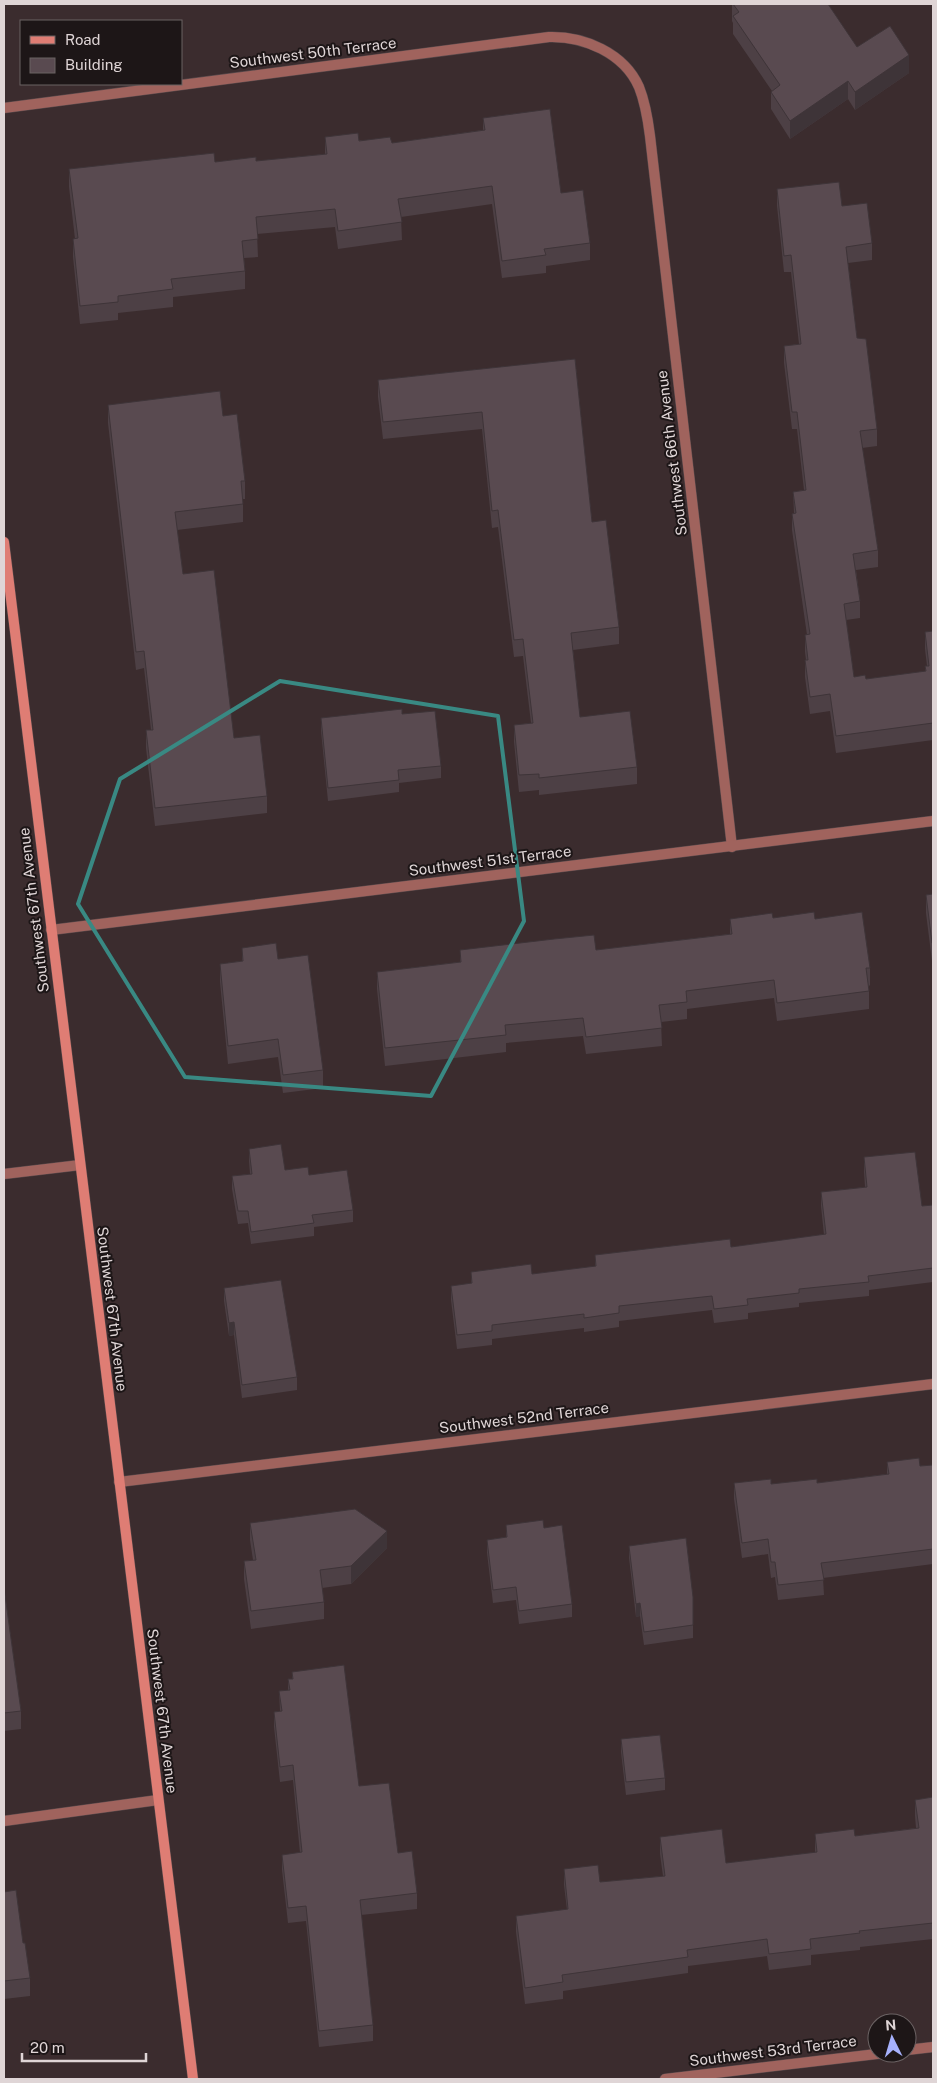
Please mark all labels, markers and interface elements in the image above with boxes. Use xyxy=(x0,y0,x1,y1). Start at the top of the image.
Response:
legend xyxy=(20,20,182,85)
text: Road xyxy=(65,31,101,48)
street label: Southwest 50th Terrace xyxy=(229,34,397,71)
text: Building xyxy=(65,56,123,73)
street label: Southwest 66th Avenue xyxy=(653,369,690,537)
street label: Southwest 67th Avenue xyxy=(15,827,52,994)
street label: Southwest 51st Terrace xyxy=(408,842,572,879)
street label: Southwest 67th Avenue xyxy=(94,1225,131,1392)
street label: Southwest 52nd Terrace xyxy=(438,1399,610,1436)
street label: Southwest 67th Avenue xyxy=(144,1627,181,1794)
north arrow xyxy=(867,2013,917,2063)
text: N xyxy=(885,2017,897,2033)
scale bar xyxy=(22,2030,146,2062)
street label: Southwest 53rd Terrace xyxy=(688,2032,858,2069)
text: 20 m xyxy=(30,2039,65,2056)

